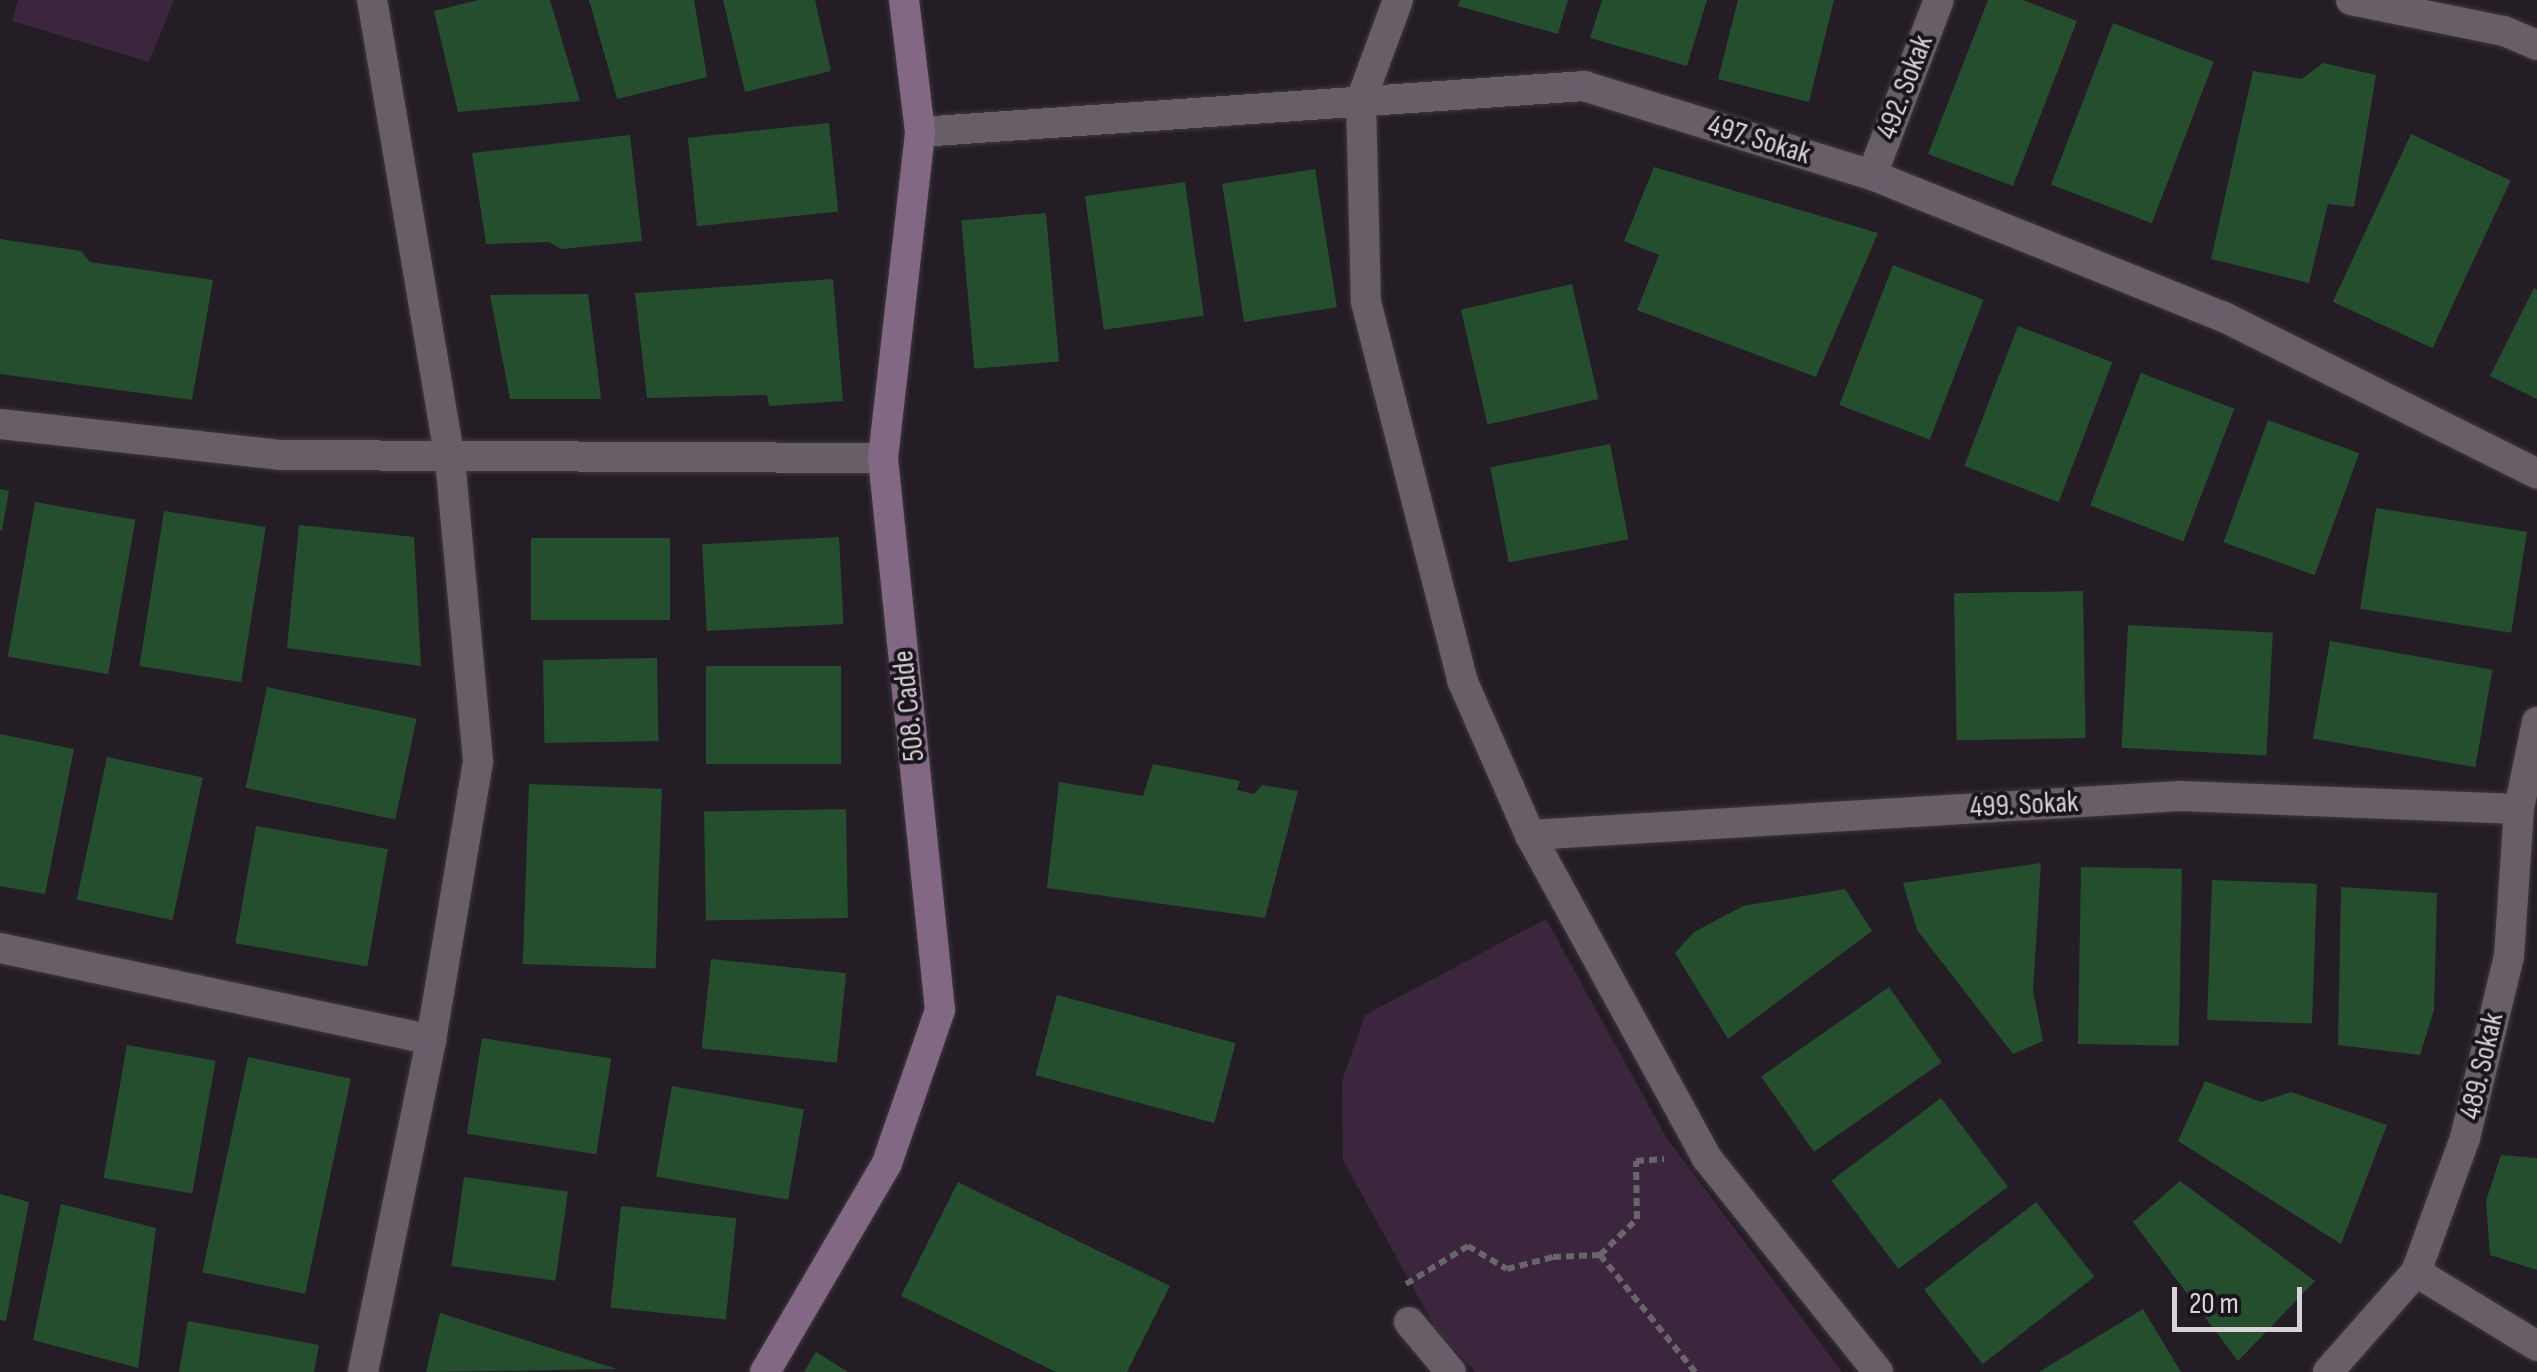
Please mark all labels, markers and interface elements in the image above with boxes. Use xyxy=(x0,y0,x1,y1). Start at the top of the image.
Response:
street label: 492. Sokak xyxy=(1869,30,1941,144)
street label: 497. Sokak xyxy=(1703,107,1815,173)
street label: 508. Cadde xyxy=(885,649,933,763)
street label: 499. Sokak xyxy=(1969,784,2079,826)
street label: 489. Sokak xyxy=(2452,1009,2512,1123)
scale bar xyxy=(2177,1267,2307,1329)
text: 20 m xyxy=(2189,1286,2239,1322)

